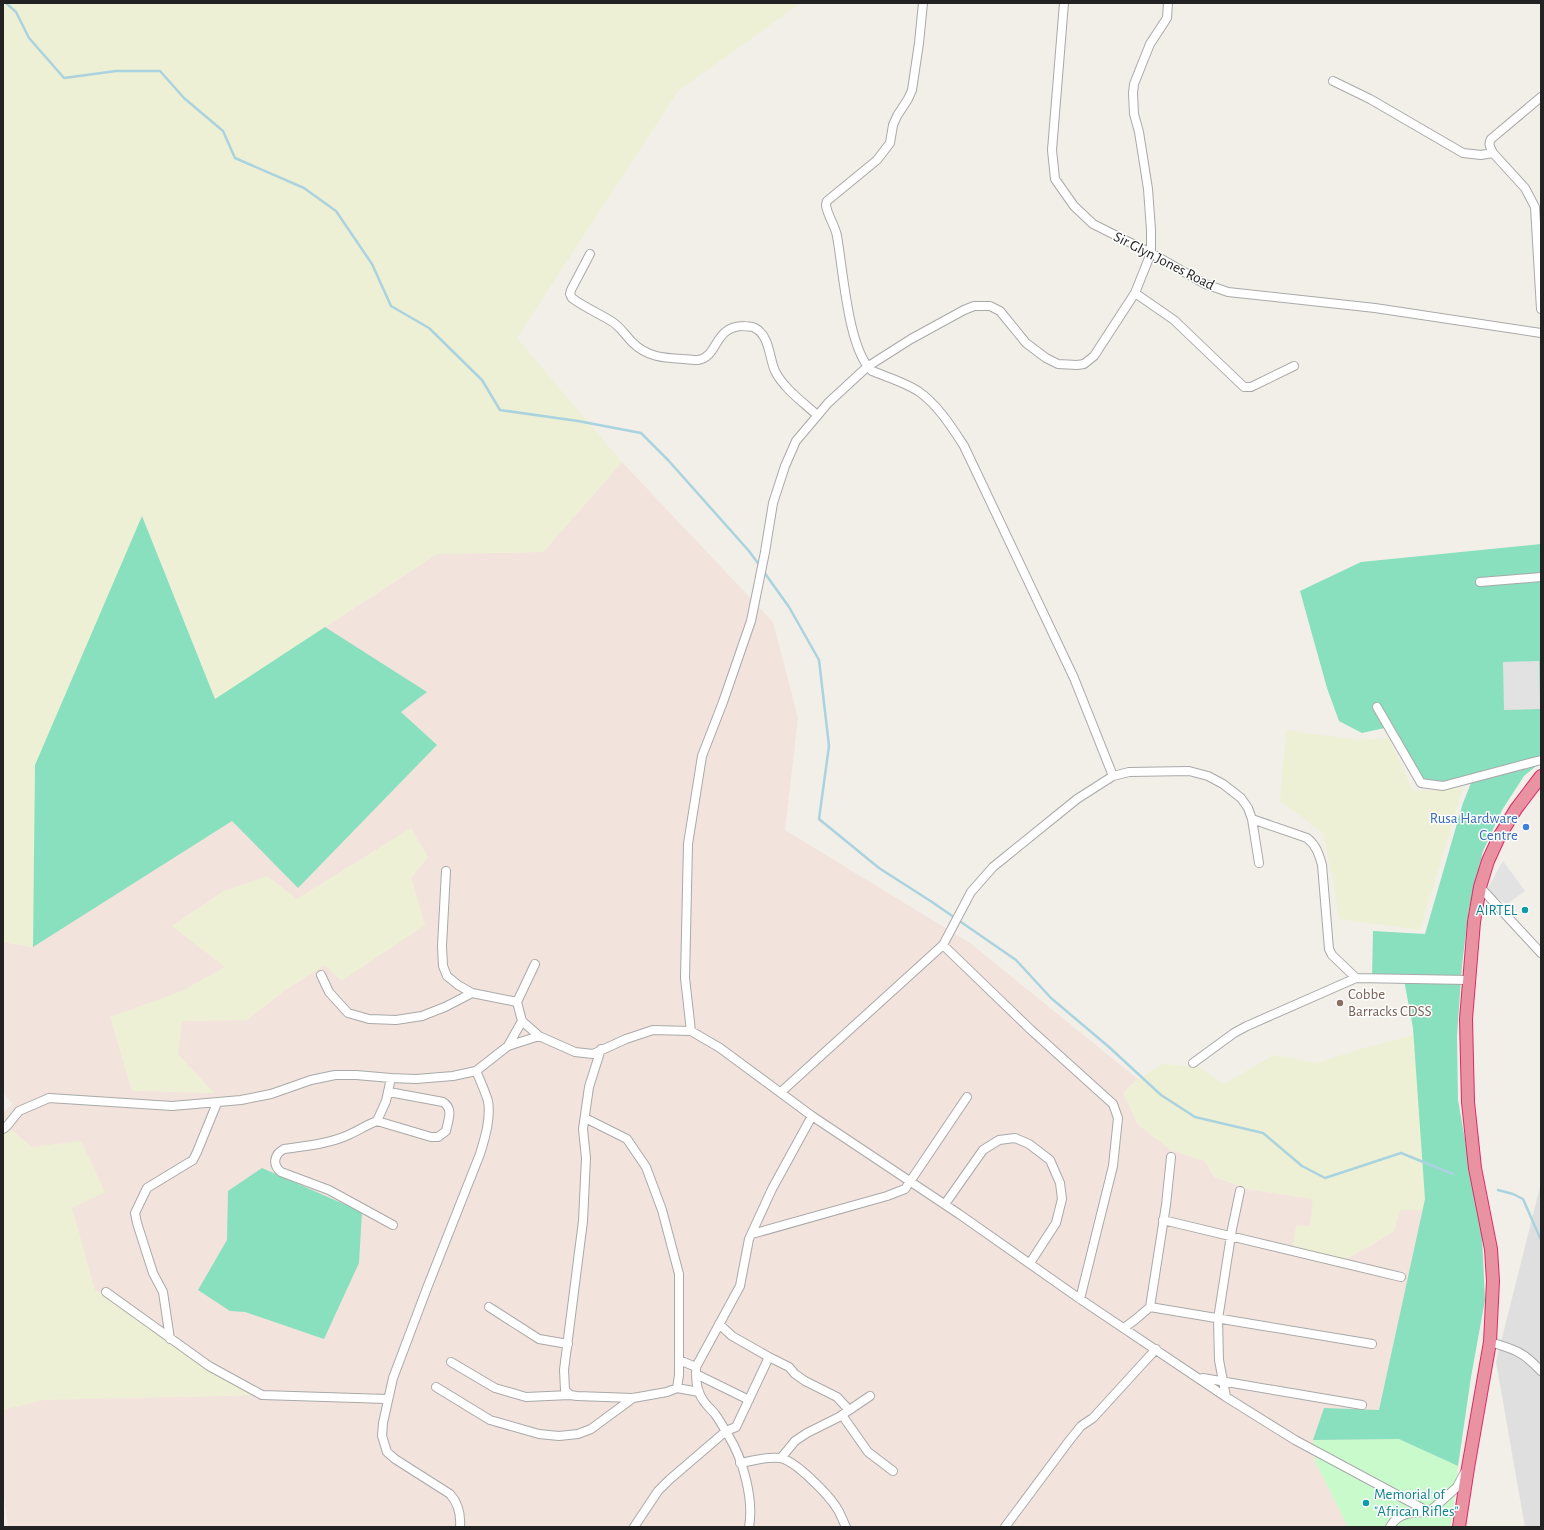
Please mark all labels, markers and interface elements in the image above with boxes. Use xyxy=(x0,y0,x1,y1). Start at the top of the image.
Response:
street label: Sir Glyn Jones Road xyxy=(1111,229,1217,293)
place label: Rusa Hardware Centre xyxy=(1430,811,1518,843)
marker: Rusa Hardware Centre xyxy=(1521,822,1531,832)
place label: AIRTEL xyxy=(1476,903,1518,918)
marker: AIRTEL xyxy=(1520,905,1530,915)
place label: Cobbe Barracks CDSS xyxy=(1348,987,1432,1019)
marker: Cobbe Barracks CDSS xyxy=(1335,998,1345,1008)
place label: Memorial of "African Rifles" xyxy=(1374,1487,1459,1519)
marker: Memorial of "African Rifles" xyxy=(1361,1498,1371,1508)

